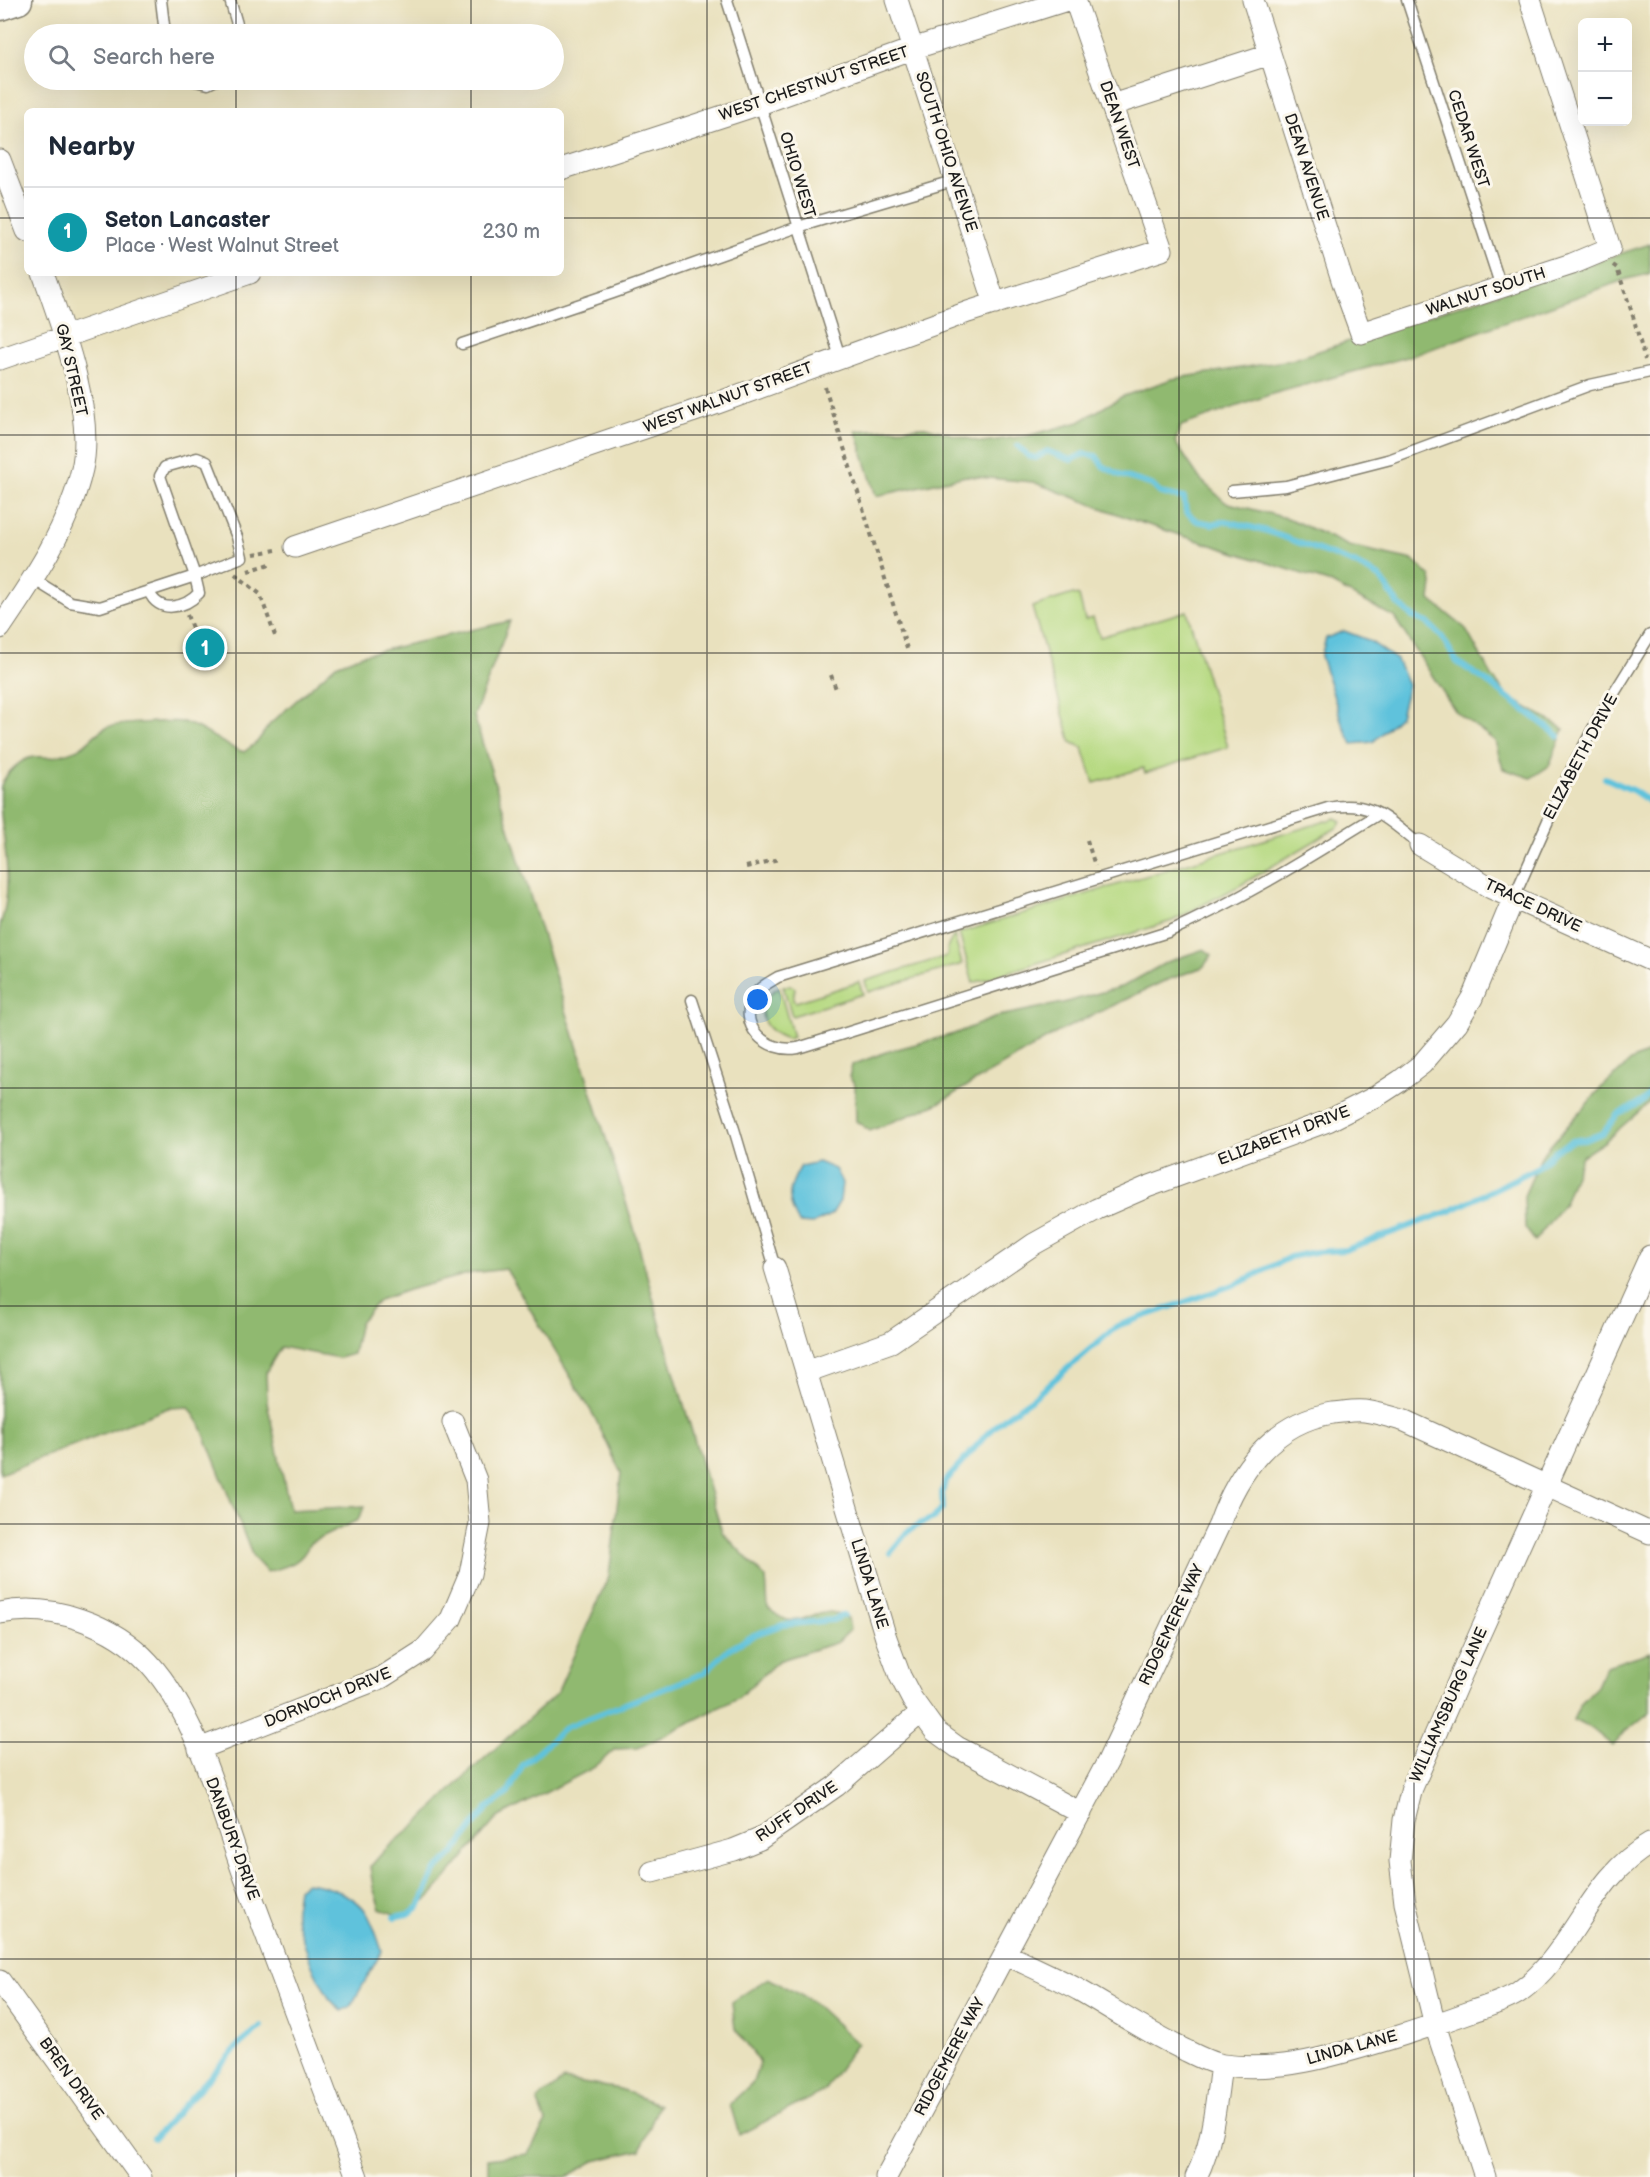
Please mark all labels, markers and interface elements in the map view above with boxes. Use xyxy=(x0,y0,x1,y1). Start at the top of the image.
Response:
map controls xyxy=(1578,18,1632,126)
button: + xyxy=(1578,18,1632,72)
search box xyxy=(24,24,564,90)
icon: search xyxy=(45,41,78,74)
street label: WEST CHESTNUT STREET xyxy=(717,42,912,125)
text: Search here xyxy=(93,44,215,71)
street label: SOUTH OHIO AVENUE xyxy=(911,69,981,235)
button: − xyxy=(1578,72,1632,126)
street label: DEAN WEST xyxy=(1095,78,1143,172)
street label: CEDAR WEST xyxy=(1443,88,1493,191)
street label: DEAN AVENUE xyxy=(1280,111,1332,223)
street label: OHIO WEST xyxy=(775,130,819,221)
text: Nearby xyxy=(48,132,135,163)
text: Seton Lancaster xyxy=(105,207,270,234)
text: 1 xyxy=(63,220,72,244)
text: 230 m xyxy=(483,220,540,244)
text: Place · West Walnut Street xyxy=(105,234,339,258)
street label: WALNUT SOUTH xyxy=(1424,264,1548,320)
street label: GAY STREET xyxy=(51,322,91,418)
street label: WEST WALNUT STREET xyxy=(641,358,816,437)
pin: 1 xyxy=(186,626,224,670)
street label: ELIZABETH DRIVE xyxy=(1540,691,1622,823)
street label: TRACE DRIVE xyxy=(1481,875,1585,937)
your location xyxy=(743,985,772,1014)
street label: ELIZABETH DRIVE xyxy=(1215,1102,1353,1170)
street label: LINDA LANE xyxy=(846,1537,892,1631)
street label: RIDGEMERE WAY xyxy=(1136,1561,1209,1689)
street label: WILLIAMSBURG LANE xyxy=(1406,1624,1492,1786)
street label: DORNOCH DRIVE xyxy=(262,1664,394,1732)
street label: DANBURY DRIVE xyxy=(201,1775,263,1903)
street label: RUFF DRIVE xyxy=(752,1778,842,1846)
street label: RIDGEMERE WAY xyxy=(911,1994,990,2119)
street label: LINDA LANE xyxy=(1305,2027,1399,2069)
street label: BREN DRIVE xyxy=(35,2034,107,2124)

